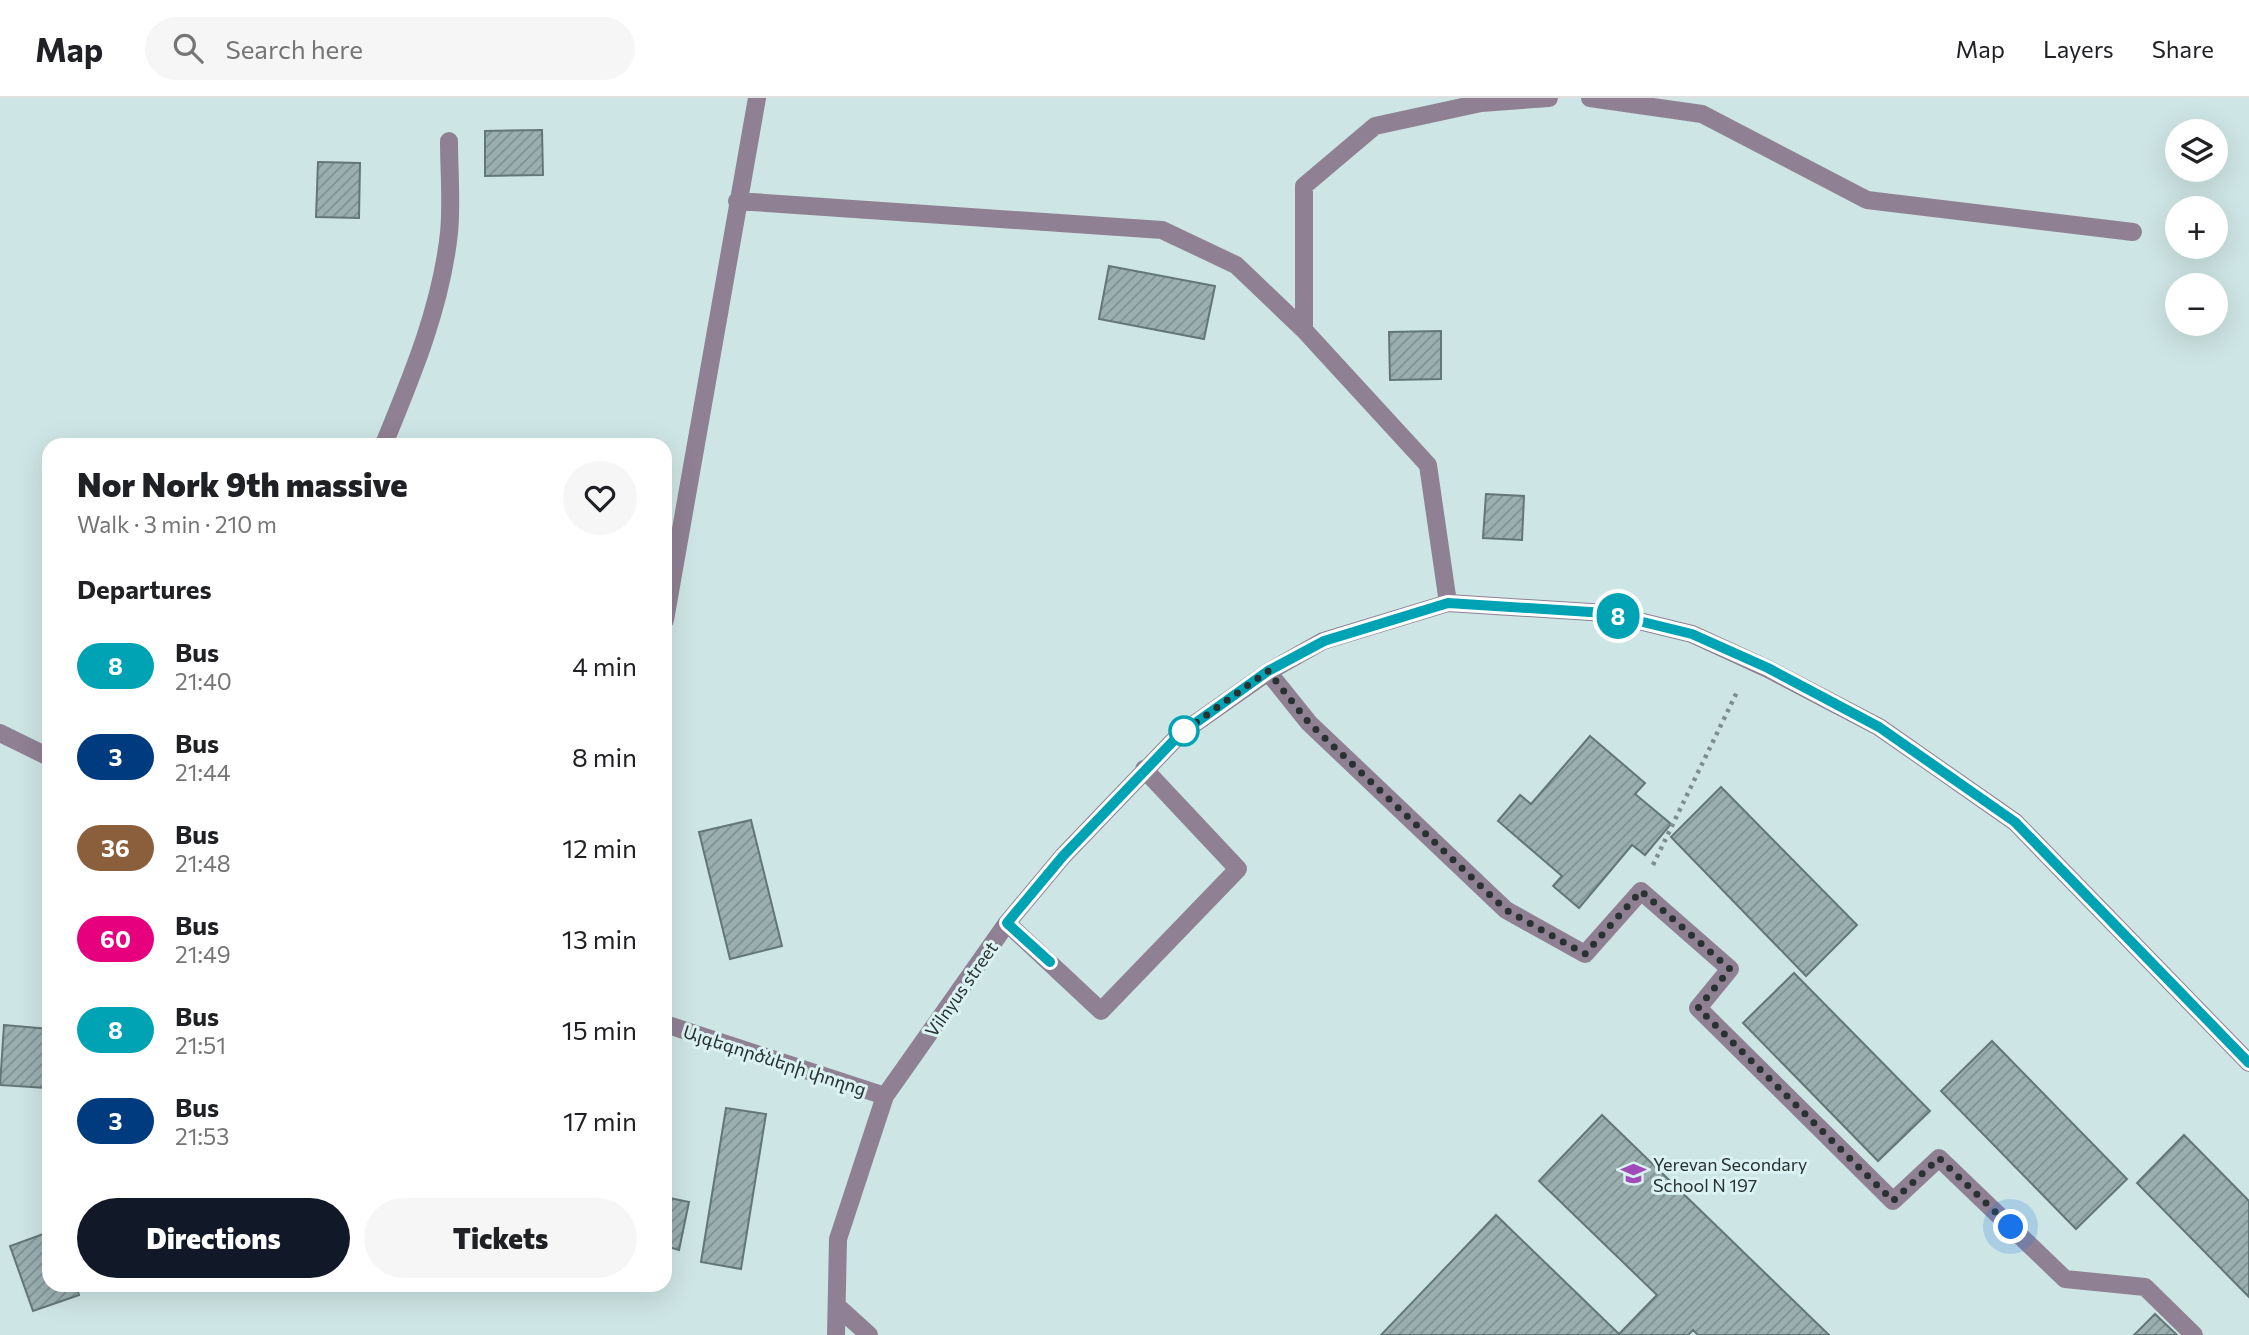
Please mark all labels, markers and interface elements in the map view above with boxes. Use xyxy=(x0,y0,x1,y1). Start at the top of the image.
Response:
search box xyxy=(145,17,635,80)
text: Map xyxy=(35,28,103,69)
icon: search xyxy=(169,29,207,67)
text: Search here xyxy=(225,33,363,64)
text: Map xyxy=(1956,34,2005,63)
text: Layers xyxy=(2043,34,2114,63)
text: Share xyxy=(2152,34,2214,63)
map controls xyxy=(2165,119,2228,336)
button: layers xyxy=(2165,119,2228,182)
button: + xyxy=(2165,196,2228,259)
button: − xyxy=(2165,273,2228,336)
button: heart xyxy=(563,461,637,535)
text: Nor Nork 9th massive xyxy=(77,463,408,504)
text: Walk · 3 min · 210 m xyxy=(77,510,277,538)
text: Departures xyxy=(77,573,212,604)
line badge: 8 xyxy=(1595,593,1641,639)
text: 8 xyxy=(1611,601,1625,630)
text: Bus xyxy=(175,636,219,667)
text: 4 min xyxy=(572,650,637,681)
text: 8 xyxy=(108,651,123,680)
text: 21:40 xyxy=(175,667,232,695)
unlabelled marker xyxy=(1169,716,1199,746)
text: Bus xyxy=(175,727,219,758)
text: 8 min xyxy=(572,741,637,772)
text: 3 xyxy=(109,742,122,771)
text: 21:44 xyxy=(175,758,231,786)
text: Bus xyxy=(175,818,219,849)
text: 12 min xyxy=(562,832,637,863)
text: 36 xyxy=(101,833,130,862)
text: 21:48 xyxy=(175,849,231,877)
text: Bus xyxy=(175,909,219,940)
text: 13 min xyxy=(562,923,637,954)
text: 60 xyxy=(100,924,131,953)
street label: Vilnyus street xyxy=(920,937,1002,1041)
text: 21:49 xyxy=(175,940,231,968)
text: Bus xyxy=(175,1000,219,1031)
text: 15 min xyxy=(562,1014,637,1045)
text: 8 xyxy=(108,1015,123,1044)
street label: Այգեգործների փողոց xyxy=(681,1020,869,1100)
text: 21:51 xyxy=(175,1031,226,1059)
text: Bus xyxy=(175,1091,219,1122)
text: 17 min xyxy=(563,1105,637,1136)
text: 3 xyxy=(109,1106,122,1135)
text: 21:53 xyxy=(175,1122,229,1150)
place label: Yerevan Secondary School N 197 xyxy=(1653,1153,1807,1196)
school or university icon: Yerevan Secondary School N 197 xyxy=(1619,1160,1647,1188)
button: Directions xyxy=(77,1198,350,1278)
button: Tickets xyxy=(364,1198,637,1278)
your location xyxy=(1993,1209,2028,1244)

